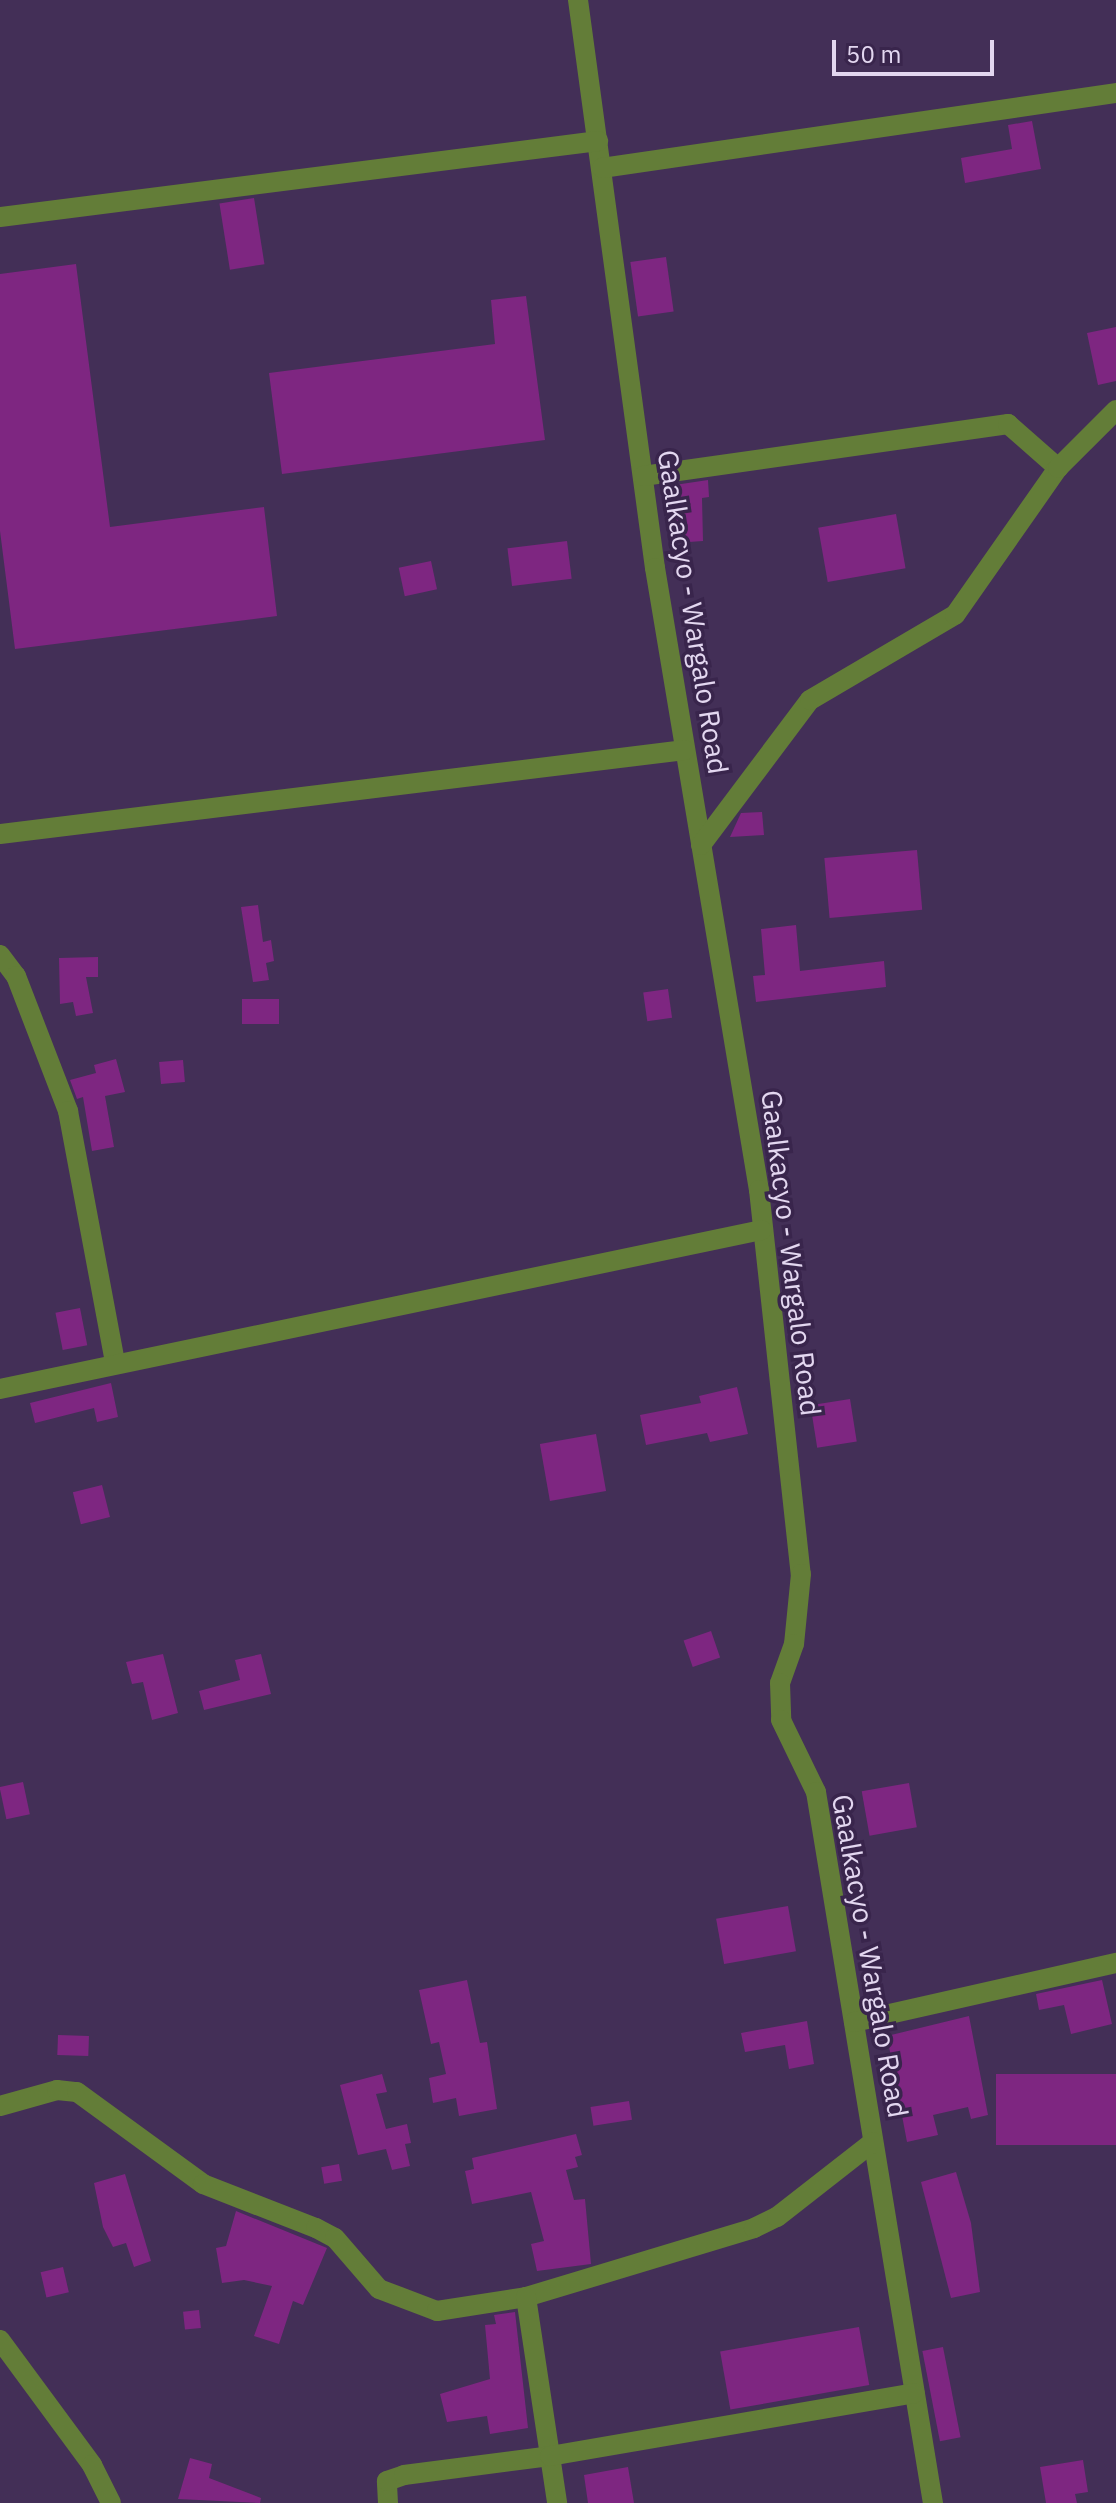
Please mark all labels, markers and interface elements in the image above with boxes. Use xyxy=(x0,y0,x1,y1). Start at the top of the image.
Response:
scale bar xyxy=(836,24,998,74)
text: 50 m xyxy=(846,38,901,70)
street label: Gaalkacyo - Wargalo Road xyxy=(651,448,735,776)
street label: Gaalkacyo - Wargalo Road xyxy=(754,1088,828,1418)
street label: Gaalkacyo - Wargalo Road xyxy=(825,1792,915,2120)

